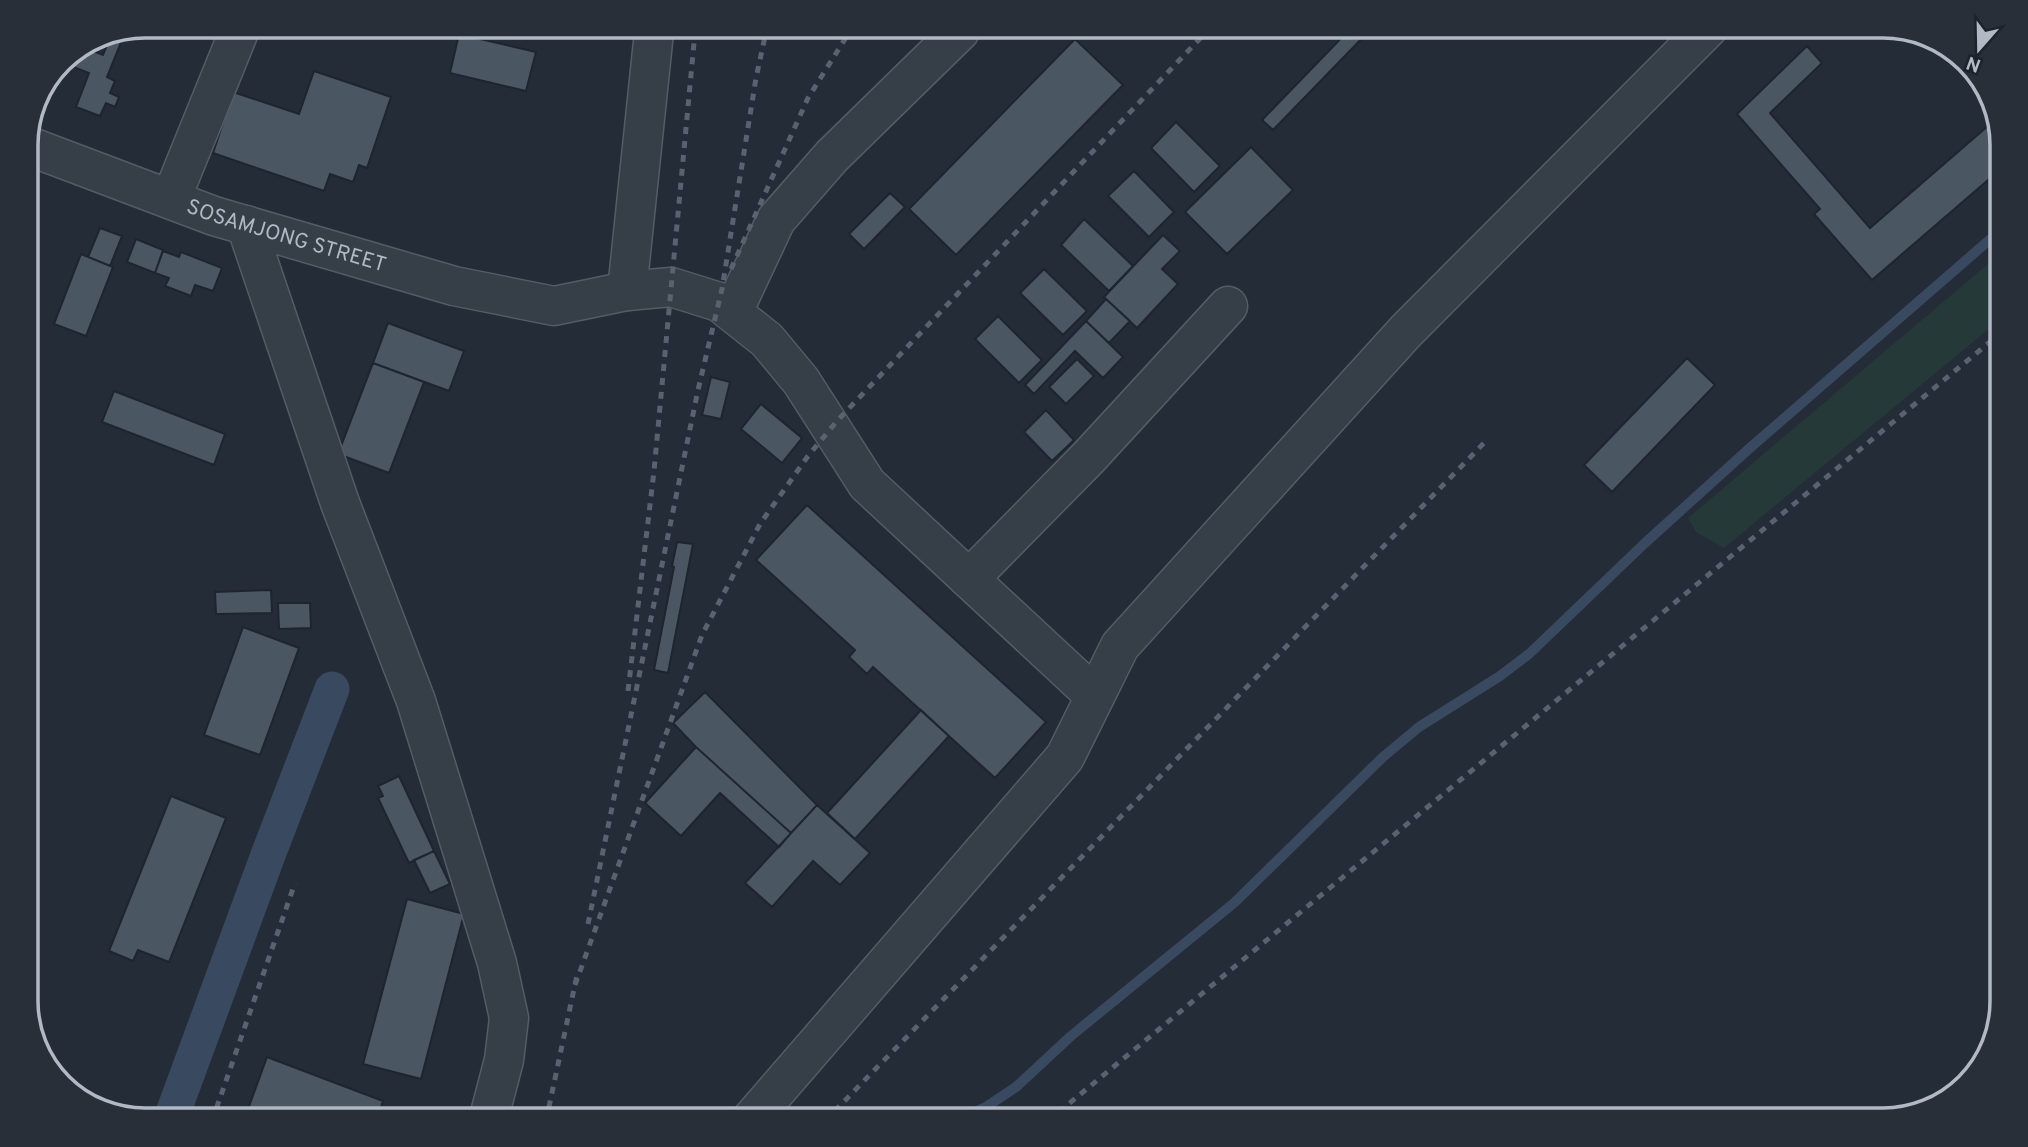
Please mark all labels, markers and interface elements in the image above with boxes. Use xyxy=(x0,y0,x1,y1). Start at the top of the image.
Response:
north arrow xyxy=(1944,14,2014,84)
text: N xyxy=(1963,49,1984,77)
street label: SOSAMJONG STREET xyxy=(183,193,389,279)

